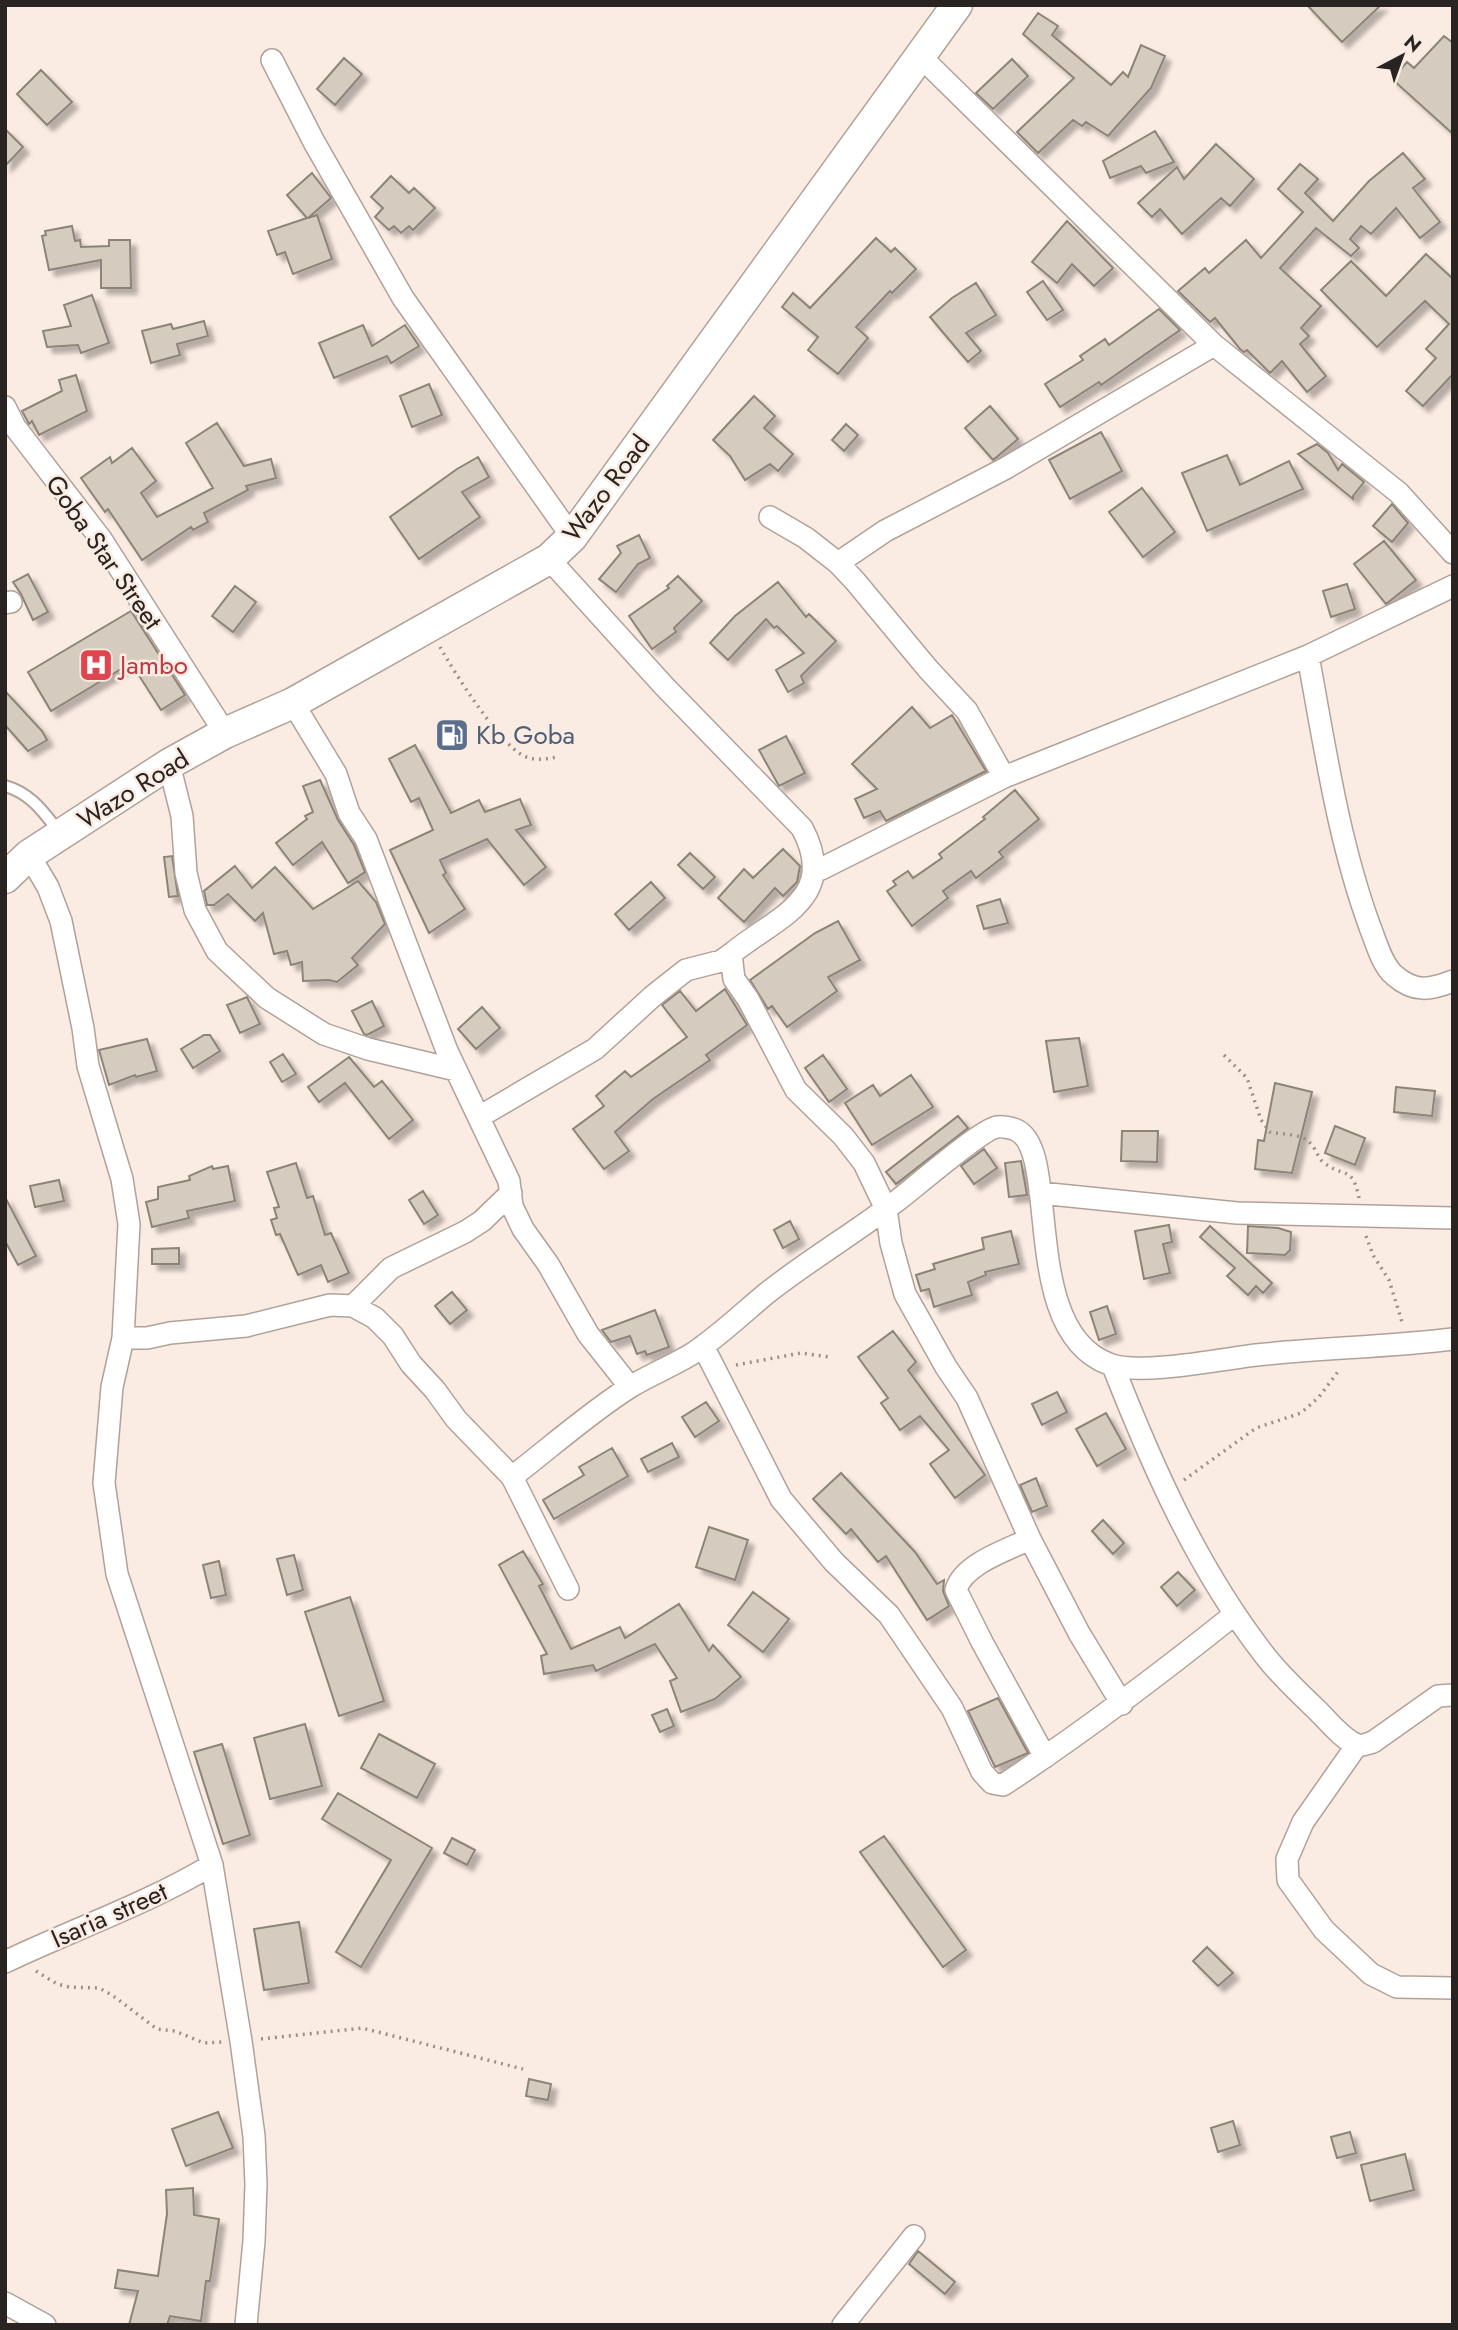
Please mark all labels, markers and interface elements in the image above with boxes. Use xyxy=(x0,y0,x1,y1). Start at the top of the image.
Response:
north arrow xyxy=(1367,21,1437,91)
text: N xyxy=(1398,28,1427,59)
street label: Wazo Road xyxy=(553,427,659,549)
street label: Goba Star Street xyxy=(36,467,172,638)
hospital icon: Jambo xyxy=(77,646,115,684)
place label: Jambo xyxy=(117,646,188,684)
fuel station icon: Kb Goba xyxy=(433,716,471,754)
place label: Kb Goba xyxy=(476,716,575,754)
street label: Wazo Road xyxy=(70,740,196,838)
street label: Isaria street xyxy=(45,1872,174,1957)

